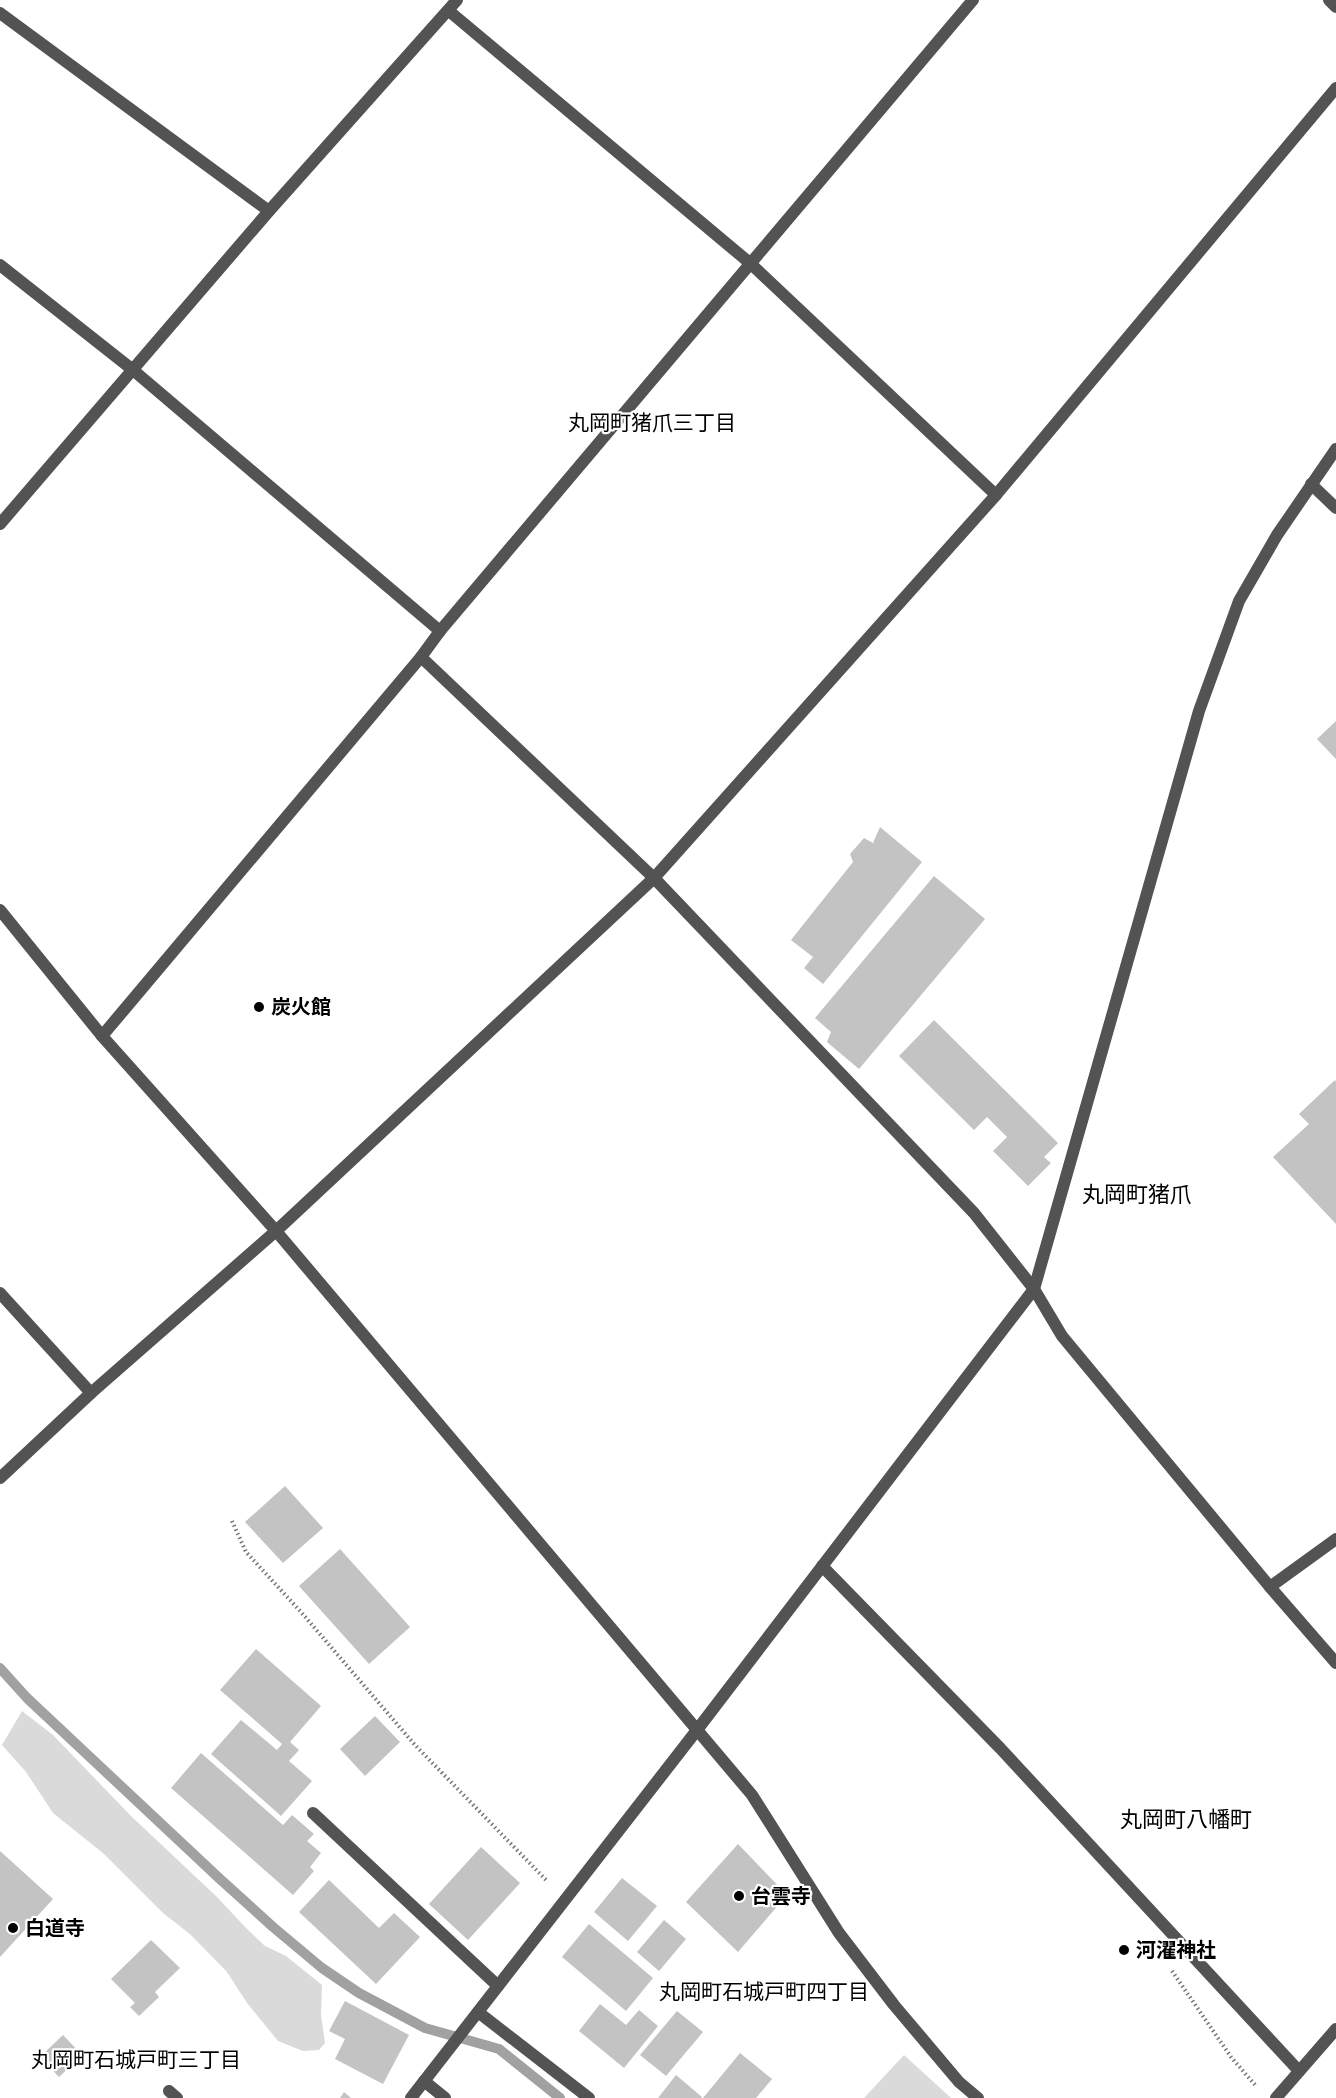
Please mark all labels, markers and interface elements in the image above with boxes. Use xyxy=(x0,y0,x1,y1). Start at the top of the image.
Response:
district label: 丸岡町猪爪三丁目 xyxy=(568,409,736,437)
place label: 炭火館 xyxy=(271,994,331,1021)
marker: 炭火館 xyxy=(252,1000,266,1014)
district label: 丸岡町猪爪 xyxy=(1082,1180,1192,1210)
district label: 丸岡町八幡町 xyxy=(1120,1805,1252,1835)
place label: 台雲寺 xyxy=(751,1883,811,1910)
marker: 台雲寺 xyxy=(732,1889,746,1903)
place label: 白道寺 xyxy=(25,1915,85,1942)
marker: 白道寺 xyxy=(6,1921,20,1935)
place label: 河濯神社 xyxy=(1136,1937,1216,1964)
marker: 河濯神社 xyxy=(1117,1943,1131,1957)
district label: 丸岡町石城戸町四丁目 xyxy=(659,1978,869,2006)
district label: 丸岡町石城戸町三丁目 xyxy=(31,2046,241,2074)

